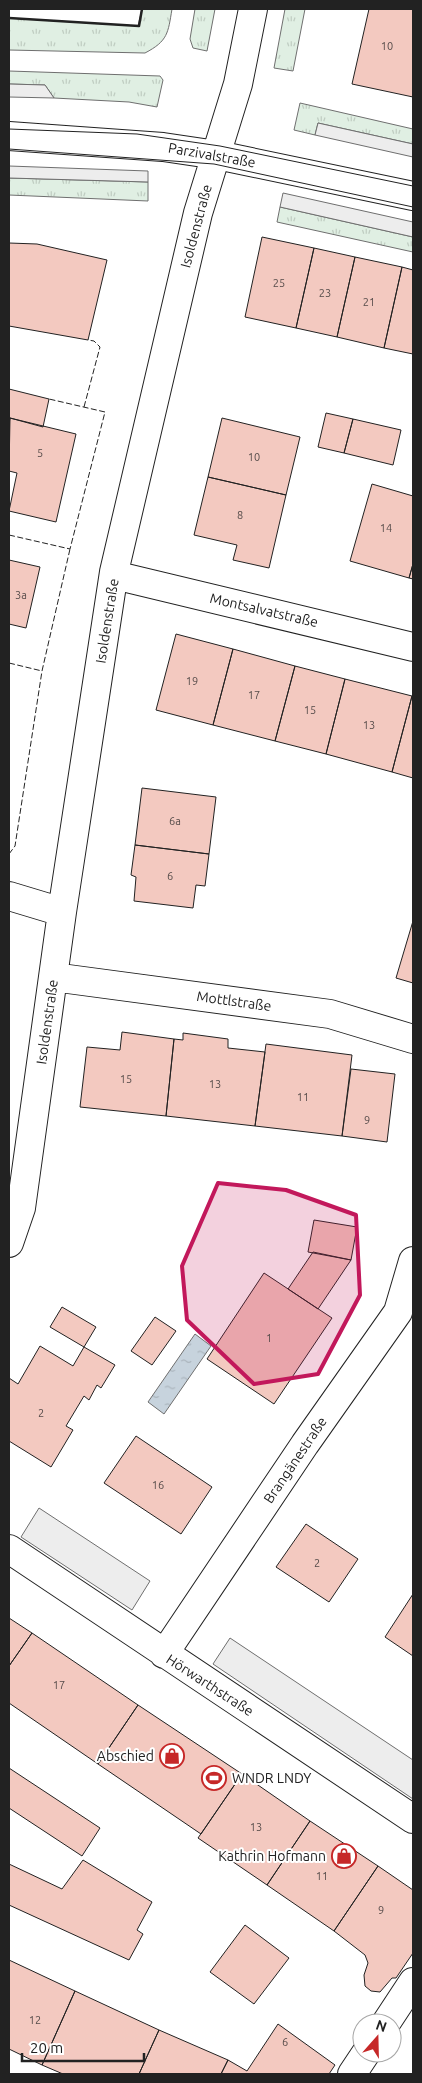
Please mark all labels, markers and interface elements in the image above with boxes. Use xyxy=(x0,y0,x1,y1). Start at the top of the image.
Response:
house number: 10 xyxy=(381,40,393,52)
street label: Parzivalstraße xyxy=(167,139,257,171)
street label: Isoldenstraße xyxy=(177,183,215,269)
house number: 25 xyxy=(273,277,285,289)
house number: 23 xyxy=(319,287,331,299)
house number: 21 xyxy=(363,296,375,308)
house number: 5 xyxy=(37,447,43,459)
house number: 10 xyxy=(248,451,260,463)
house number: 8 xyxy=(237,509,243,521)
house number: 14 xyxy=(380,522,392,534)
street label: Isoldenstraße xyxy=(92,577,122,665)
house number: 3a xyxy=(15,589,27,601)
street label: Montsalvatstraße xyxy=(208,590,320,630)
house number: 19 xyxy=(186,675,198,687)
house number: 17 xyxy=(248,689,260,701)
house number: 15 xyxy=(304,704,316,716)
house number: 13 xyxy=(363,719,375,731)
house number: 6a xyxy=(169,815,181,827)
house number: 6 xyxy=(167,870,173,882)
street label: Isoldenstraße xyxy=(33,978,61,1066)
street label: Mottlstraße xyxy=(196,988,272,1014)
house number: 15 xyxy=(120,1073,132,1085)
house number: 13 xyxy=(209,1078,221,1090)
house number: 11 xyxy=(297,1091,309,1103)
house number: 9 xyxy=(364,1114,370,1126)
house number: 1 xyxy=(266,1332,272,1344)
house number: 2 xyxy=(38,1407,44,1419)
street label: Brangänestraße xyxy=(260,1414,330,1506)
house number: 16 xyxy=(152,1479,164,1491)
house number: 2 xyxy=(314,1557,320,1569)
street label: Hörwarthstraße xyxy=(163,1651,257,1719)
house number: 17 xyxy=(53,1679,65,1691)
shop icon: Abschied xyxy=(159,1743,185,1769)
place label: Abschied xyxy=(97,1748,154,1764)
sports icon: WNDR LNDY xyxy=(201,1765,227,1791)
place label: WNDR LNDY xyxy=(232,1770,311,1786)
house number: 13 xyxy=(250,1821,262,1833)
shop icon: Kathrin Hofmann xyxy=(331,1843,357,1869)
place label: Kathrin Hofmann xyxy=(218,1848,326,1864)
house number: 11 xyxy=(316,1870,328,1882)
house number: 9 xyxy=(378,1904,384,1916)
north arrow xyxy=(352,2013,402,2063)
house number: 12 xyxy=(29,2014,41,2026)
text: N xyxy=(374,2016,389,2035)
scale bar xyxy=(22,2030,145,2062)
house number: 6 xyxy=(282,2036,288,2048)
text: 20 m xyxy=(30,2039,63,2056)

